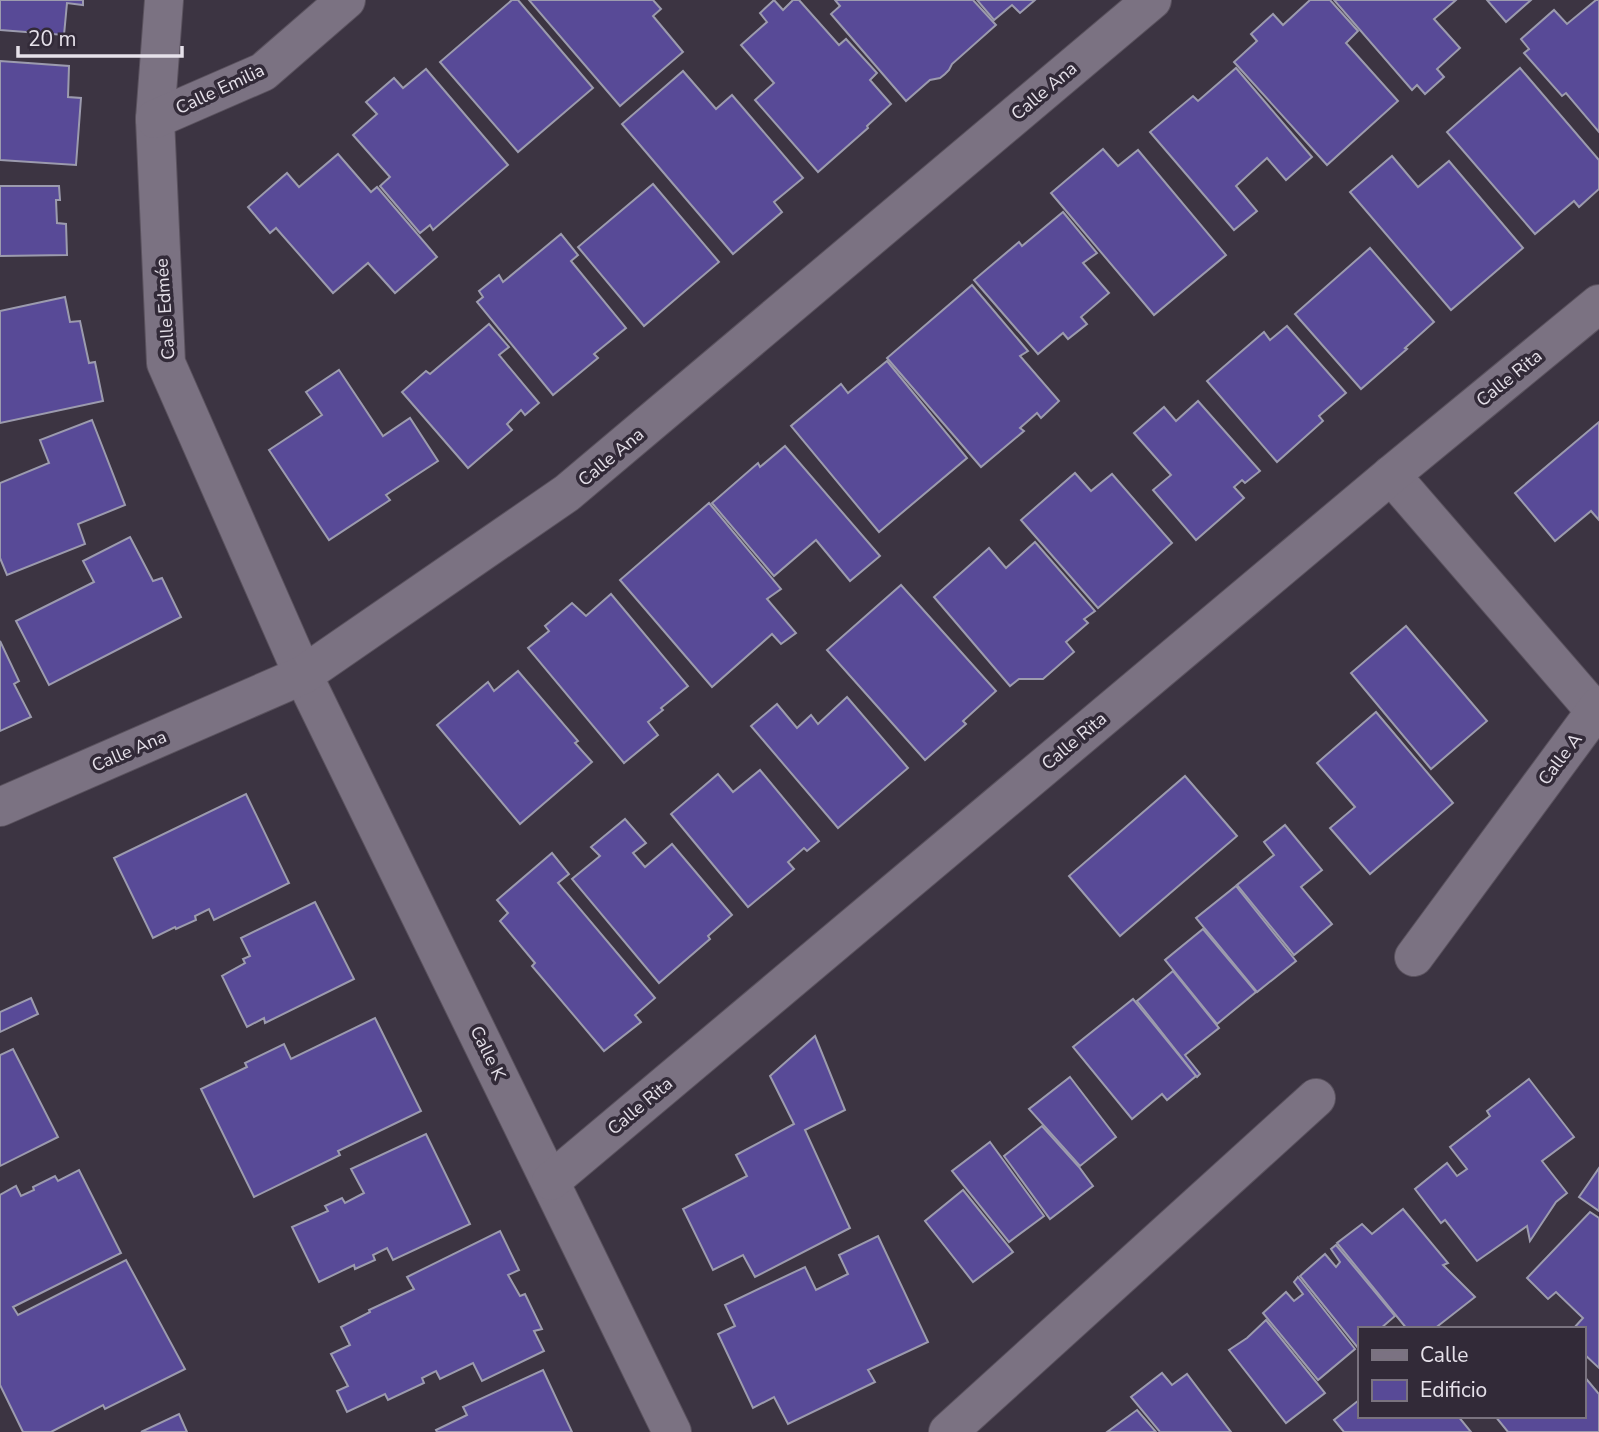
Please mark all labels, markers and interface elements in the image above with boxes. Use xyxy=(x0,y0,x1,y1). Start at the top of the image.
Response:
scale bar xyxy=(18,14,182,58)
text: 20 m xyxy=(28,25,77,53)
street label: Calle Ana xyxy=(1006,56,1082,126)
street label: Calle Emilia xyxy=(172,58,268,120)
street label: Calle Edmée xyxy=(149,257,181,361)
street label: Calle Rita xyxy=(1471,344,1547,412)
street label: Calle Ana xyxy=(573,422,649,492)
street label: Calle Rita xyxy=(1036,707,1112,775)
street label: Calle Ana xyxy=(88,725,170,777)
street label: Calle A xyxy=(1533,728,1587,790)
street label: Calle K xyxy=(465,1022,512,1085)
street label: Calle Rita xyxy=(602,1072,678,1140)
legend xyxy=(1358,1327,1585,1418)
text: Calle xyxy=(1420,1341,1468,1369)
text: Edificio xyxy=(1420,1376,1487,1404)

